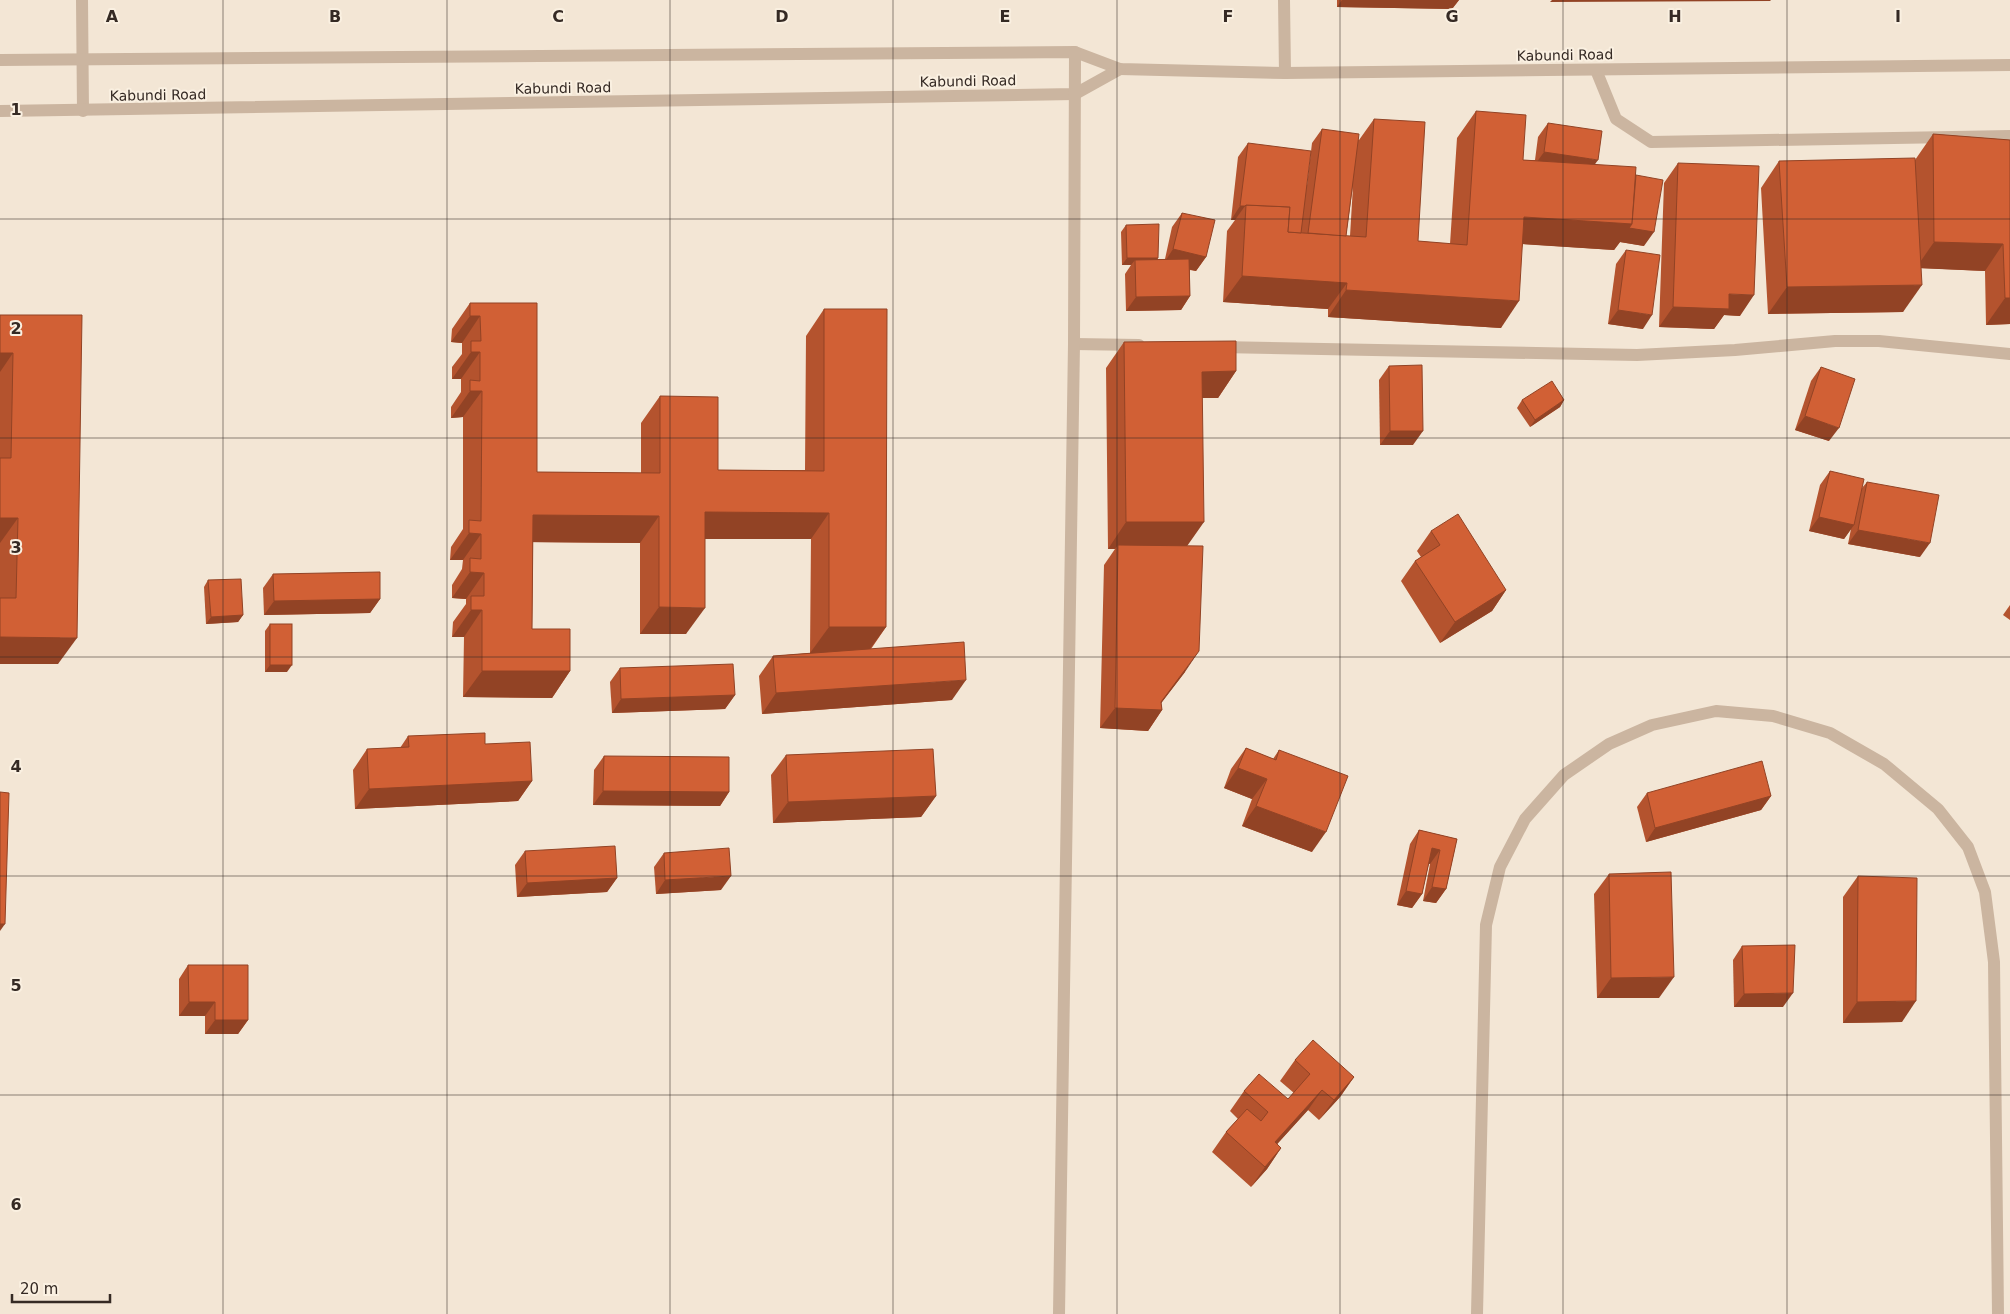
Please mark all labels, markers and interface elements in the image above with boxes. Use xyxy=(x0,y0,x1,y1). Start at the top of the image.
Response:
text: A xyxy=(106,7,119,26)
text: B xyxy=(329,7,341,26)
text: C xyxy=(552,7,564,26)
text: D xyxy=(775,7,789,26)
text: E xyxy=(1000,7,1010,26)
text: F xyxy=(1223,7,1233,26)
text: G xyxy=(1445,7,1459,26)
text: H xyxy=(1668,7,1682,26)
text: I xyxy=(1895,7,1901,26)
street label: Kabundi Road xyxy=(1517,46,1613,64)
street label: Kabundi Road xyxy=(920,72,1016,90)
street label: Kabundi Road xyxy=(515,79,611,97)
street label: Kabundi Road xyxy=(110,86,206,104)
text: 1 xyxy=(10,100,22,119)
text: 2 xyxy=(10,319,22,338)
text: 3 xyxy=(10,538,22,557)
text: 4 xyxy=(10,757,22,776)
text: 5 xyxy=(10,976,22,995)
text: 6 xyxy=(10,1195,22,1214)
scale bar xyxy=(12,1272,110,1304)
text: 20 m xyxy=(20,1280,58,1298)

